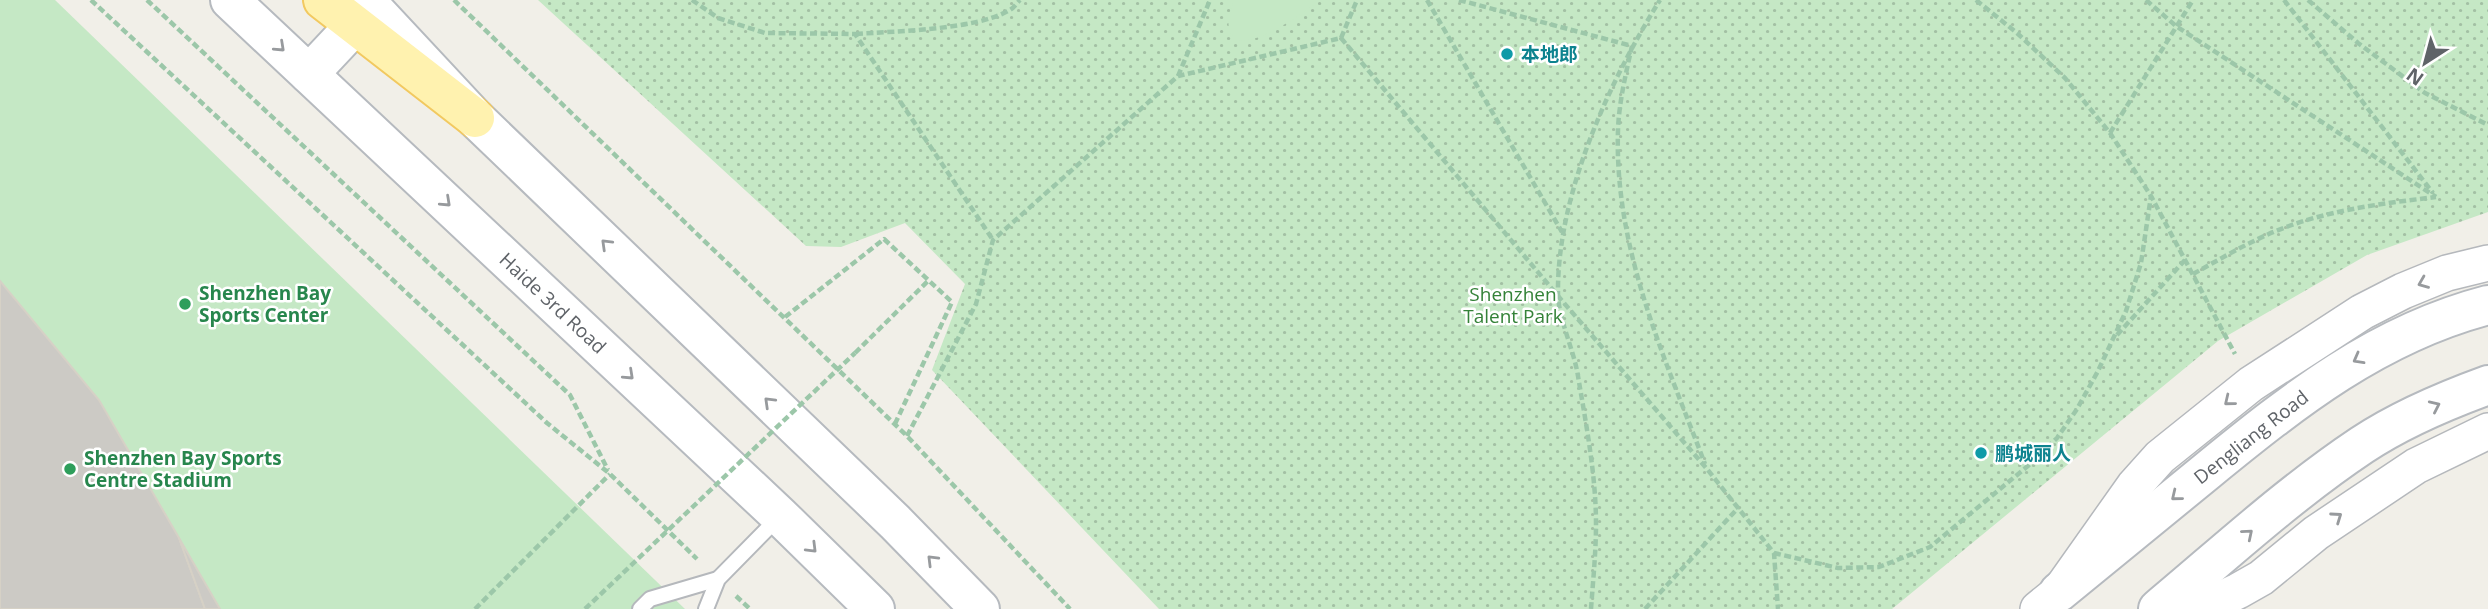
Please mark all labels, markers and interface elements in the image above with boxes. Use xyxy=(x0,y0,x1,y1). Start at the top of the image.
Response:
north arrow xyxy=(2390,28,2460,98)
one-way arrow xyxy=(272,38,285,51)
place label: 本地郎 xyxy=(1521,41,1578,67)
marker: 本地郎 xyxy=(1499,46,1515,62)
text: N xyxy=(2401,62,2429,92)
one-way arrow xyxy=(438,194,451,207)
one-way arrow xyxy=(601,239,614,252)
street label: Haide 3rd Road xyxy=(494,247,612,359)
one-way arrow xyxy=(2418,275,2430,289)
place label: Shenzhen Bay Sports Center xyxy=(199,280,331,328)
park label: Shenzhen Talent Park xyxy=(1463,281,1563,329)
marker: Shenzhen Bay Sports Center xyxy=(177,296,193,312)
one-way arrow xyxy=(2352,351,2365,364)
one-way arrow xyxy=(621,366,634,379)
street label: Dengliang Road xyxy=(2188,384,2314,490)
one-way arrow xyxy=(2225,393,2238,405)
one-way arrow xyxy=(765,397,778,410)
one-way arrow xyxy=(2428,401,2440,415)
place label: 鹏城丽人 xyxy=(1995,440,2071,466)
place label: Shenzhen Bay Sports Centre Stadium xyxy=(84,445,282,493)
marker: 鹏城丽人 xyxy=(1973,445,1989,461)
marker: Shenzhen Bay Sports Centre Stadium xyxy=(62,461,78,477)
one-way arrow xyxy=(2172,488,2185,500)
one-way arrow xyxy=(2329,513,2342,526)
one-way arrow xyxy=(2239,530,2252,542)
one-way arrow xyxy=(804,539,817,552)
one-way arrow xyxy=(928,556,941,569)

